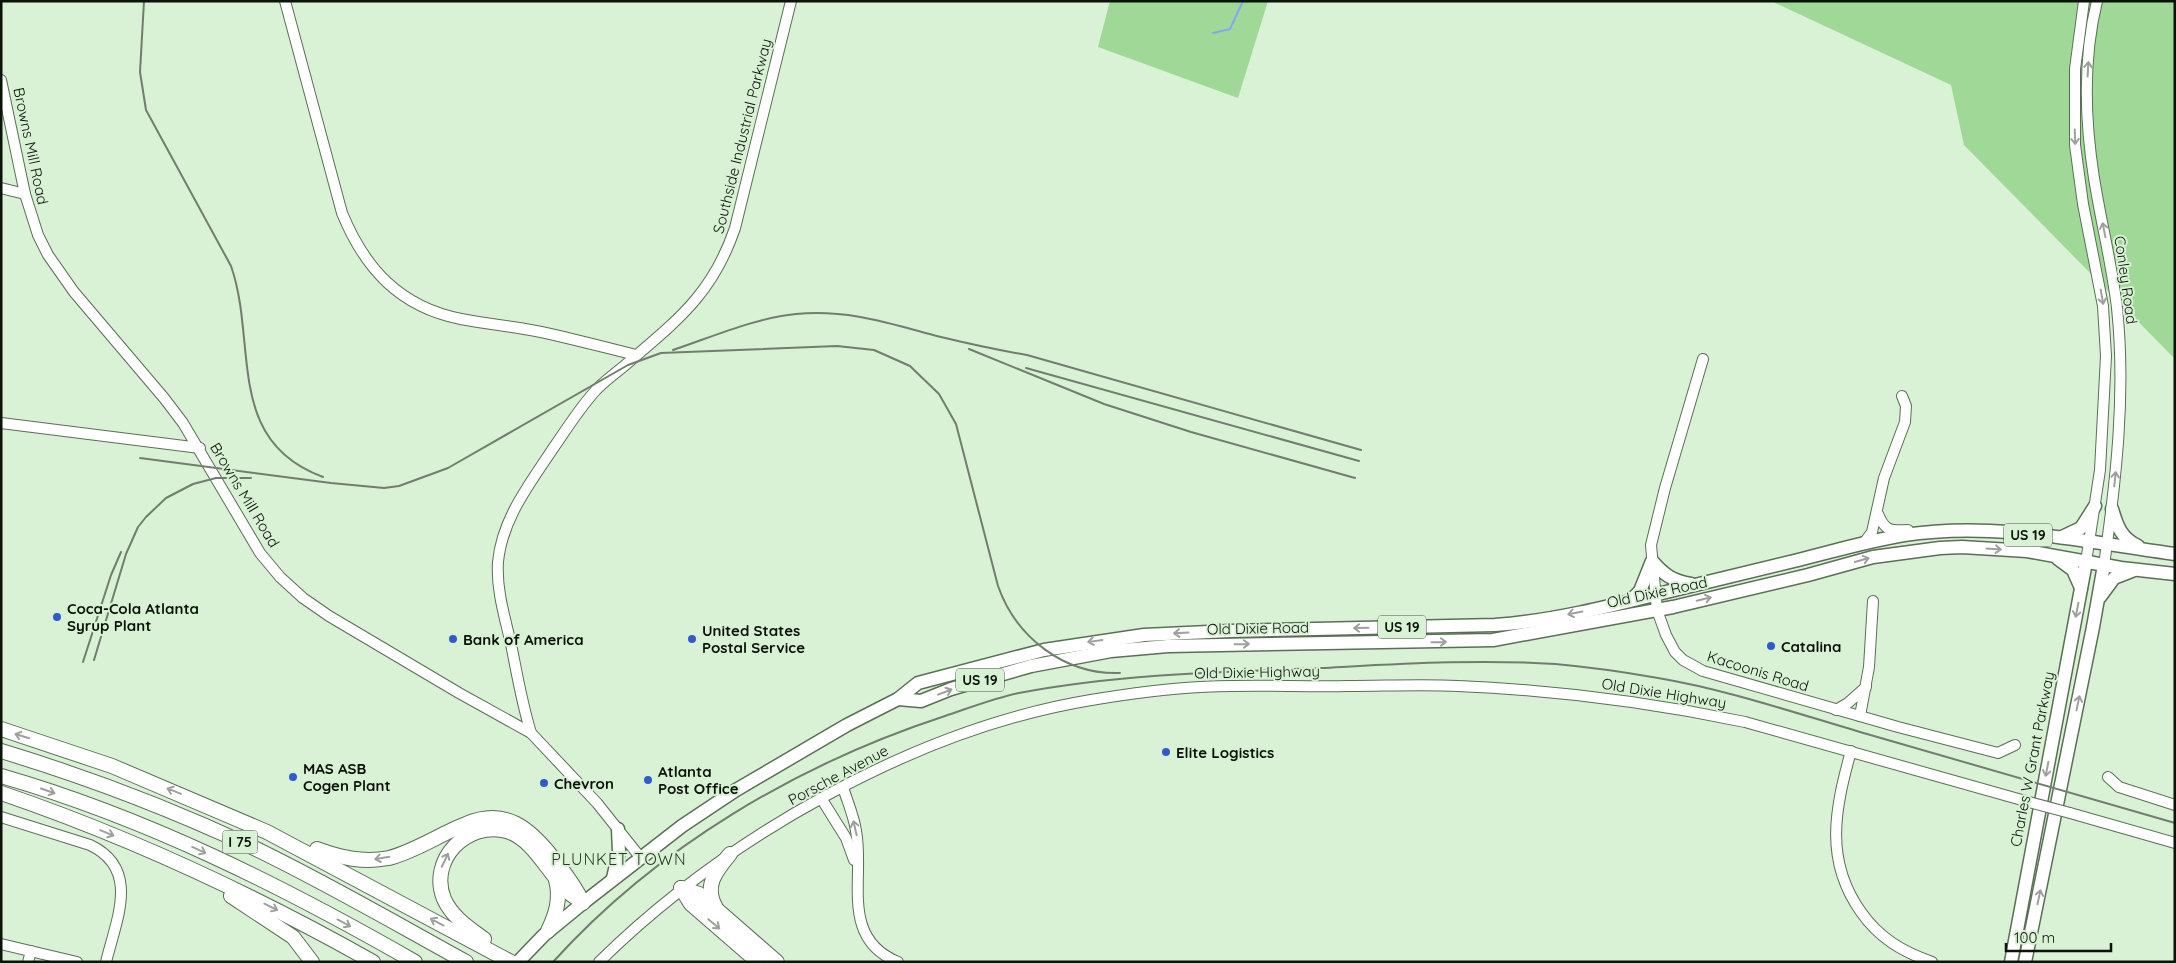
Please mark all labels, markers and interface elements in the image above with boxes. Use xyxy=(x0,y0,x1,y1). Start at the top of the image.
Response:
street label: Southside Industrial Parkway xyxy=(709,37,775,235)
one-way arrow xyxy=(2084,61,2093,77)
street label: Browns Mill Road xyxy=(9,86,53,206)
one-way arrow xyxy=(2071,129,2080,145)
one-way arrow xyxy=(2099,223,2108,239)
street label: Conley Road xyxy=(2110,235,2142,325)
one-way arrow xyxy=(2097,289,2107,305)
street label: Browns Mill Road xyxy=(206,439,284,551)
one-way arrow xyxy=(2110,471,2120,487)
road number: US 19 xyxy=(2004,524,2052,546)
one-way arrow xyxy=(1986,544,2002,553)
one-way arrow xyxy=(1853,555,1869,564)
street label: Old Dixie Road xyxy=(1605,572,1709,612)
one-way arrow xyxy=(1696,594,1712,603)
place label: Coca-Cola Atlanta Syrup Plant xyxy=(67,599,199,635)
one-way arrow xyxy=(2072,601,2081,617)
one-way arrow xyxy=(1567,609,1583,618)
marker: Coca-Cola Atlanta Syrup Plant xyxy=(51,611,63,623)
road number: US 19 xyxy=(1378,616,1426,638)
street label: Old Dixie Road xyxy=(1207,618,1309,638)
place label: United States Postal Service xyxy=(702,621,805,657)
one-way arrow xyxy=(1353,623,1369,632)
one-way arrow xyxy=(1173,628,1189,637)
place label: Bank of America xyxy=(463,630,584,649)
marker: Bank of America xyxy=(447,633,459,645)
marker: United States Postal Service xyxy=(686,633,698,645)
one-way arrow xyxy=(1088,636,1104,646)
one-way arrow xyxy=(1430,637,1447,647)
place label: Catalina xyxy=(1781,637,1841,656)
one-way arrow xyxy=(1233,639,1249,649)
marker: Catalina xyxy=(1765,640,1777,652)
street label: Kacoonis Road xyxy=(1705,647,1811,695)
street label: Old Dixie Highway xyxy=(1194,661,1320,683)
road number: US 19 xyxy=(956,668,1004,692)
street label: Charles W Grant Parkway xyxy=(2006,670,2058,848)
street label: Old Dixie Highway xyxy=(1600,674,1728,712)
one-way arrow xyxy=(937,687,952,696)
one-way arrow xyxy=(2074,696,2083,712)
one-way arrow xyxy=(14,730,30,740)
street label: Porsche Avenue xyxy=(785,741,891,809)
place label: Elite Logistics xyxy=(1176,743,1274,762)
marker: Elite Logistics xyxy=(1160,746,1172,758)
place label: MAS ASB Cogen Plant xyxy=(303,759,391,795)
one-way arrow xyxy=(2042,761,2051,777)
place label: Atlanta Post Office xyxy=(658,762,739,798)
marker: MAS ASB Cogen Plant xyxy=(287,771,299,783)
place label: Chevron xyxy=(554,774,614,793)
marker: Atlanta Post Office xyxy=(642,774,654,786)
marker: Chevron xyxy=(538,777,550,789)
one-way arrow xyxy=(167,786,182,795)
one-way arrow xyxy=(39,787,55,797)
one-way arrow xyxy=(850,820,859,836)
one-way arrow xyxy=(99,829,114,838)
road number: I 75 xyxy=(222,830,258,854)
one-way arrow xyxy=(191,846,206,856)
district label: PLUNKET TOWN xyxy=(551,849,687,869)
one-way arrow xyxy=(441,853,450,868)
one-way arrow xyxy=(374,854,390,864)
one-way arrow xyxy=(2034,889,2044,905)
one-way arrow xyxy=(263,902,278,912)
one-way arrow xyxy=(429,917,444,927)
one-way arrow xyxy=(337,918,352,928)
one-way arrow xyxy=(707,918,720,929)
scale bar xyxy=(2006,920,2111,952)
text: 100 m xyxy=(2014,928,2055,947)

